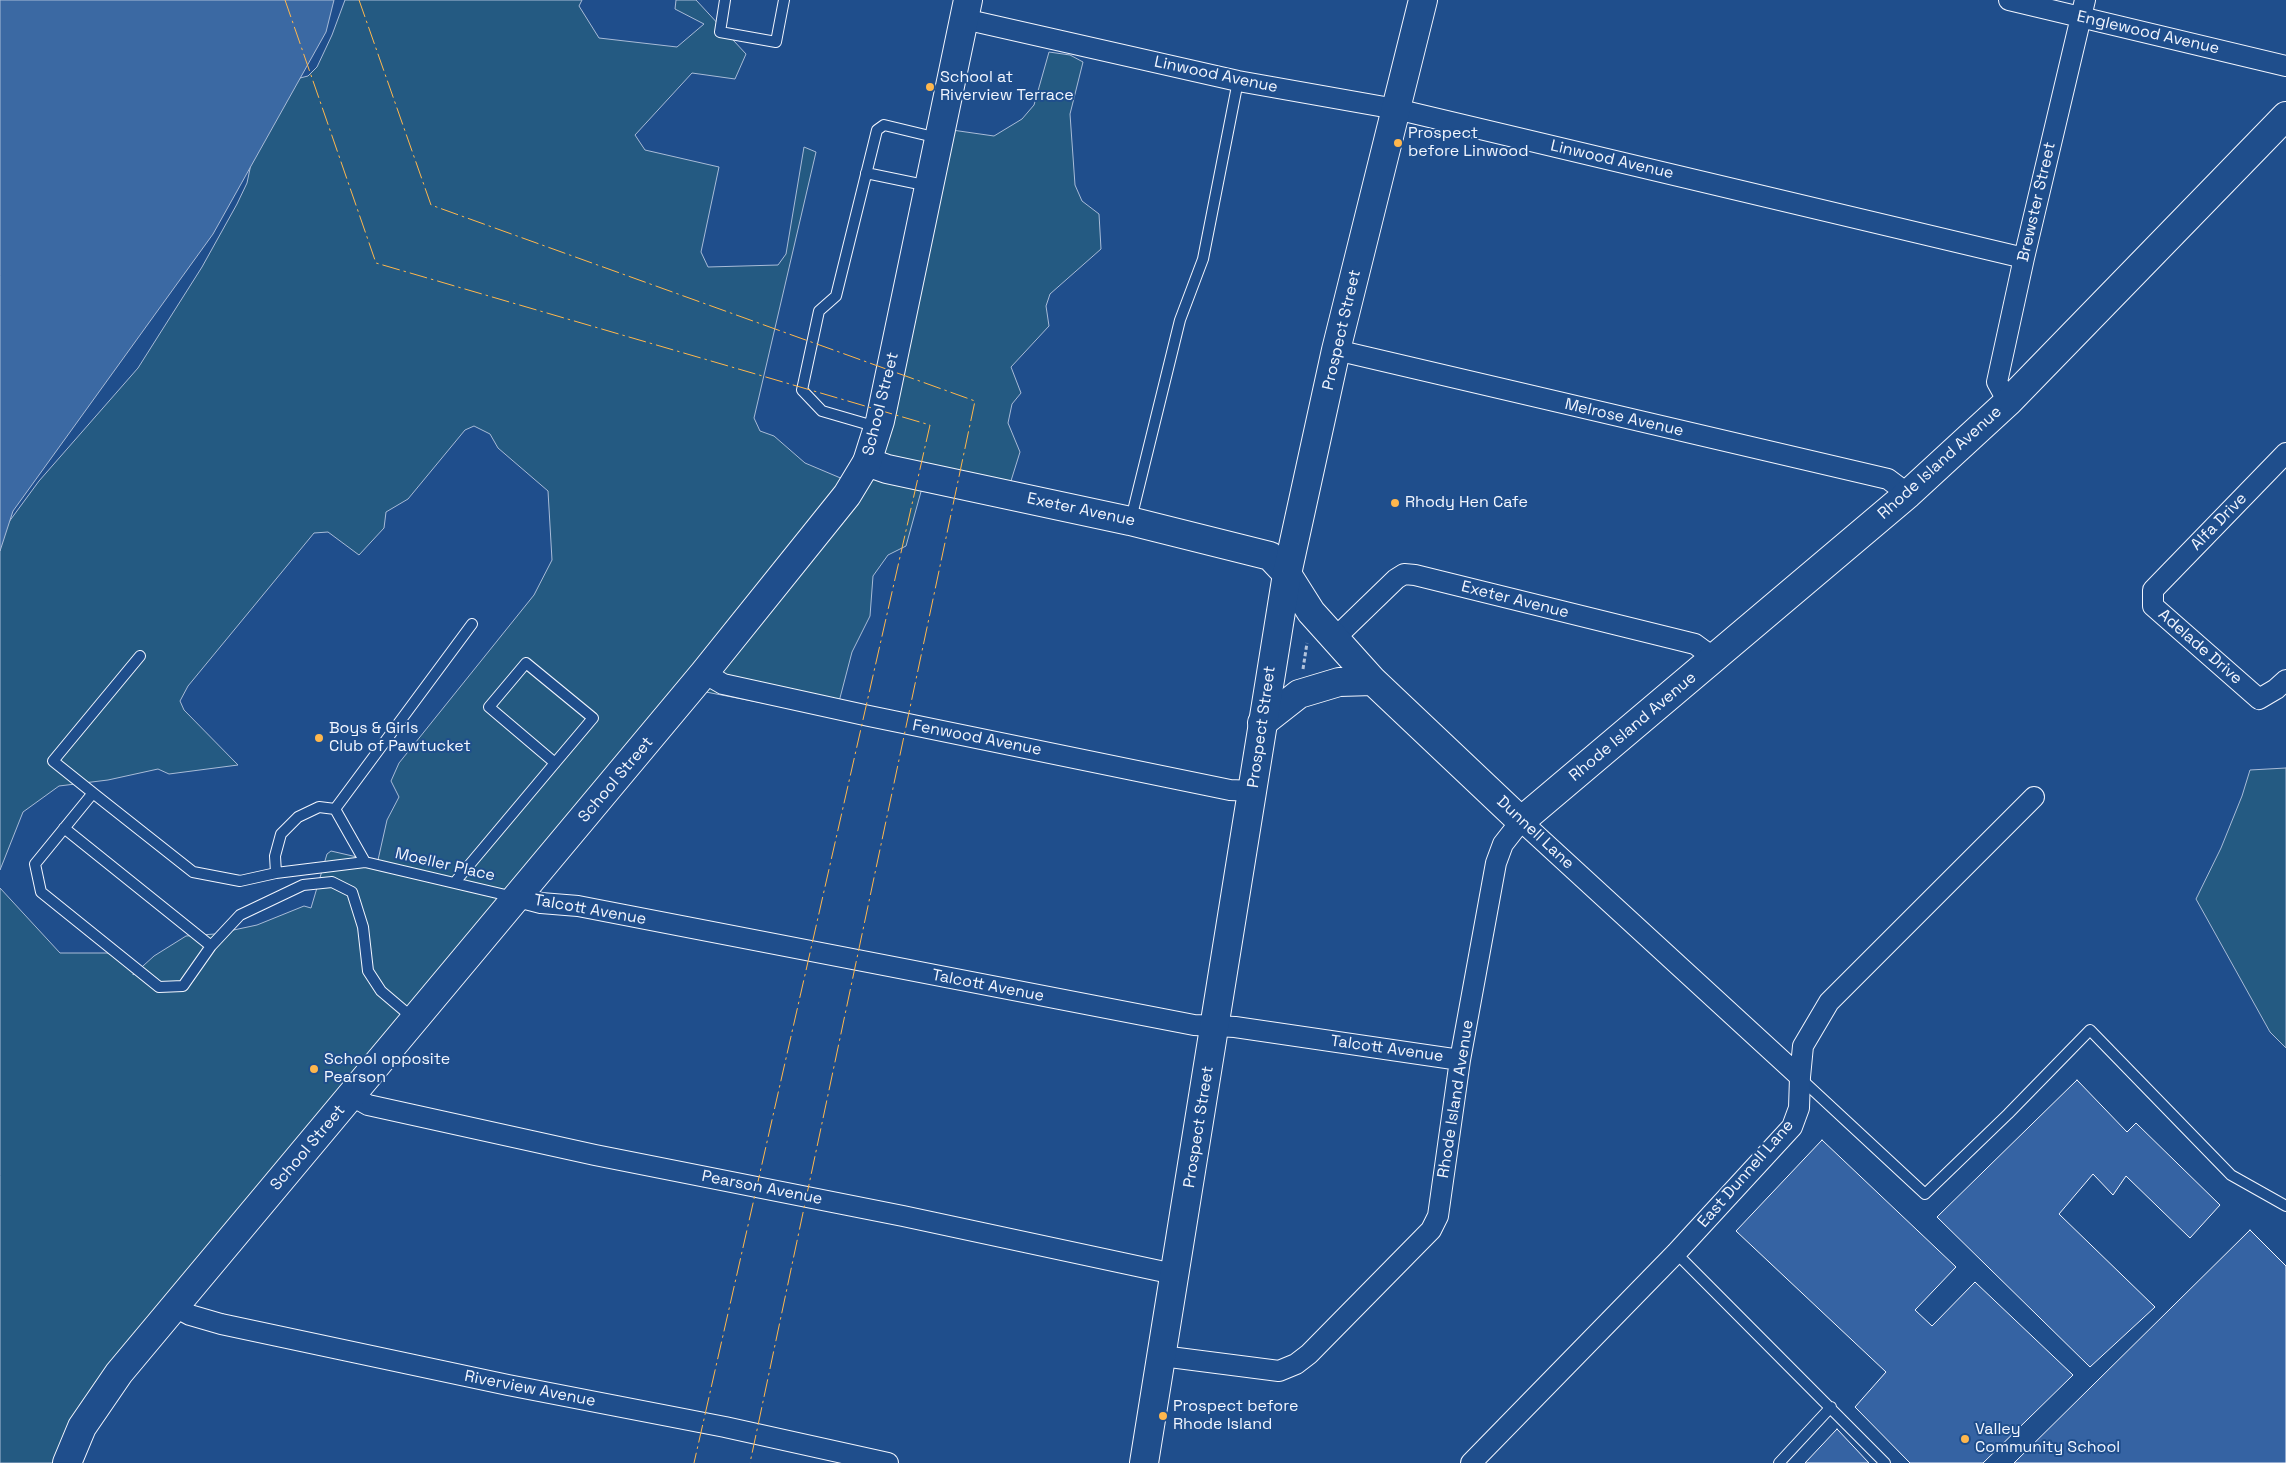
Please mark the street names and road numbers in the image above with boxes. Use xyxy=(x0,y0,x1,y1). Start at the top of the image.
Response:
street label: Englewood Avenue xyxy=(2075,7,2221,59)
street label: Linwood Avenue xyxy=(1153,53,1279,97)
street label: Linwood Avenue xyxy=(1549,137,1675,183)
street label: Brewster Street xyxy=(2014,140,2060,264)
street label: Prospect Street xyxy=(1319,268,1365,392)
street label: School Street xyxy=(859,350,903,458)
street label: Melrose Avenue xyxy=(1563,395,1685,441)
street label: Rhode Island Avenue xyxy=(1874,402,2006,524)
street label: Exeter Avenue xyxy=(1025,489,1137,531)
street label: Alfa Drive xyxy=(2187,489,2251,555)
street label: Exeter Avenue xyxy=(1459,577,1571,623)
street label: Adelade Drive xyxy=(2154,605,2246,689)
street label: Prospect Street xyxy=(1244,665,1280,789)
street label: Rhode Island Avenue xyxy=(1566,668,1700,786)
street label: Fenwood Avenue xyxy=(911,716,1043,760)
street label: School Street xyxy=(575,733,657,827)
street label: Dunnell Lane xyxy=(1492,792,1578,874)
street label: Moeller Place xyxy=(393,844,497,886)
street label: Talcott Avenue xyxy=(532,891,648,929)
street label: Talcott Avenue xyxy=(930,966,1046,1006)
street label: Rhode Island Avenue xyxy=(1434,1019,1478,1179)
street label: Talcott Avenue xyxy=(1329,1032,1445,1066)
street label: Prospect Street xyxy=(1180,1065,1218,1189)
street label: School Street xyxy=(267,1101,349,1195)
street label: East Dunnell Lane xyxy=(1694,1116,1798,1232)
street label: Pearson Avenue xyxy=(700,1167,824,1209)
street label: Riverview Avenue xyxy=(463,1367,597,1411)

